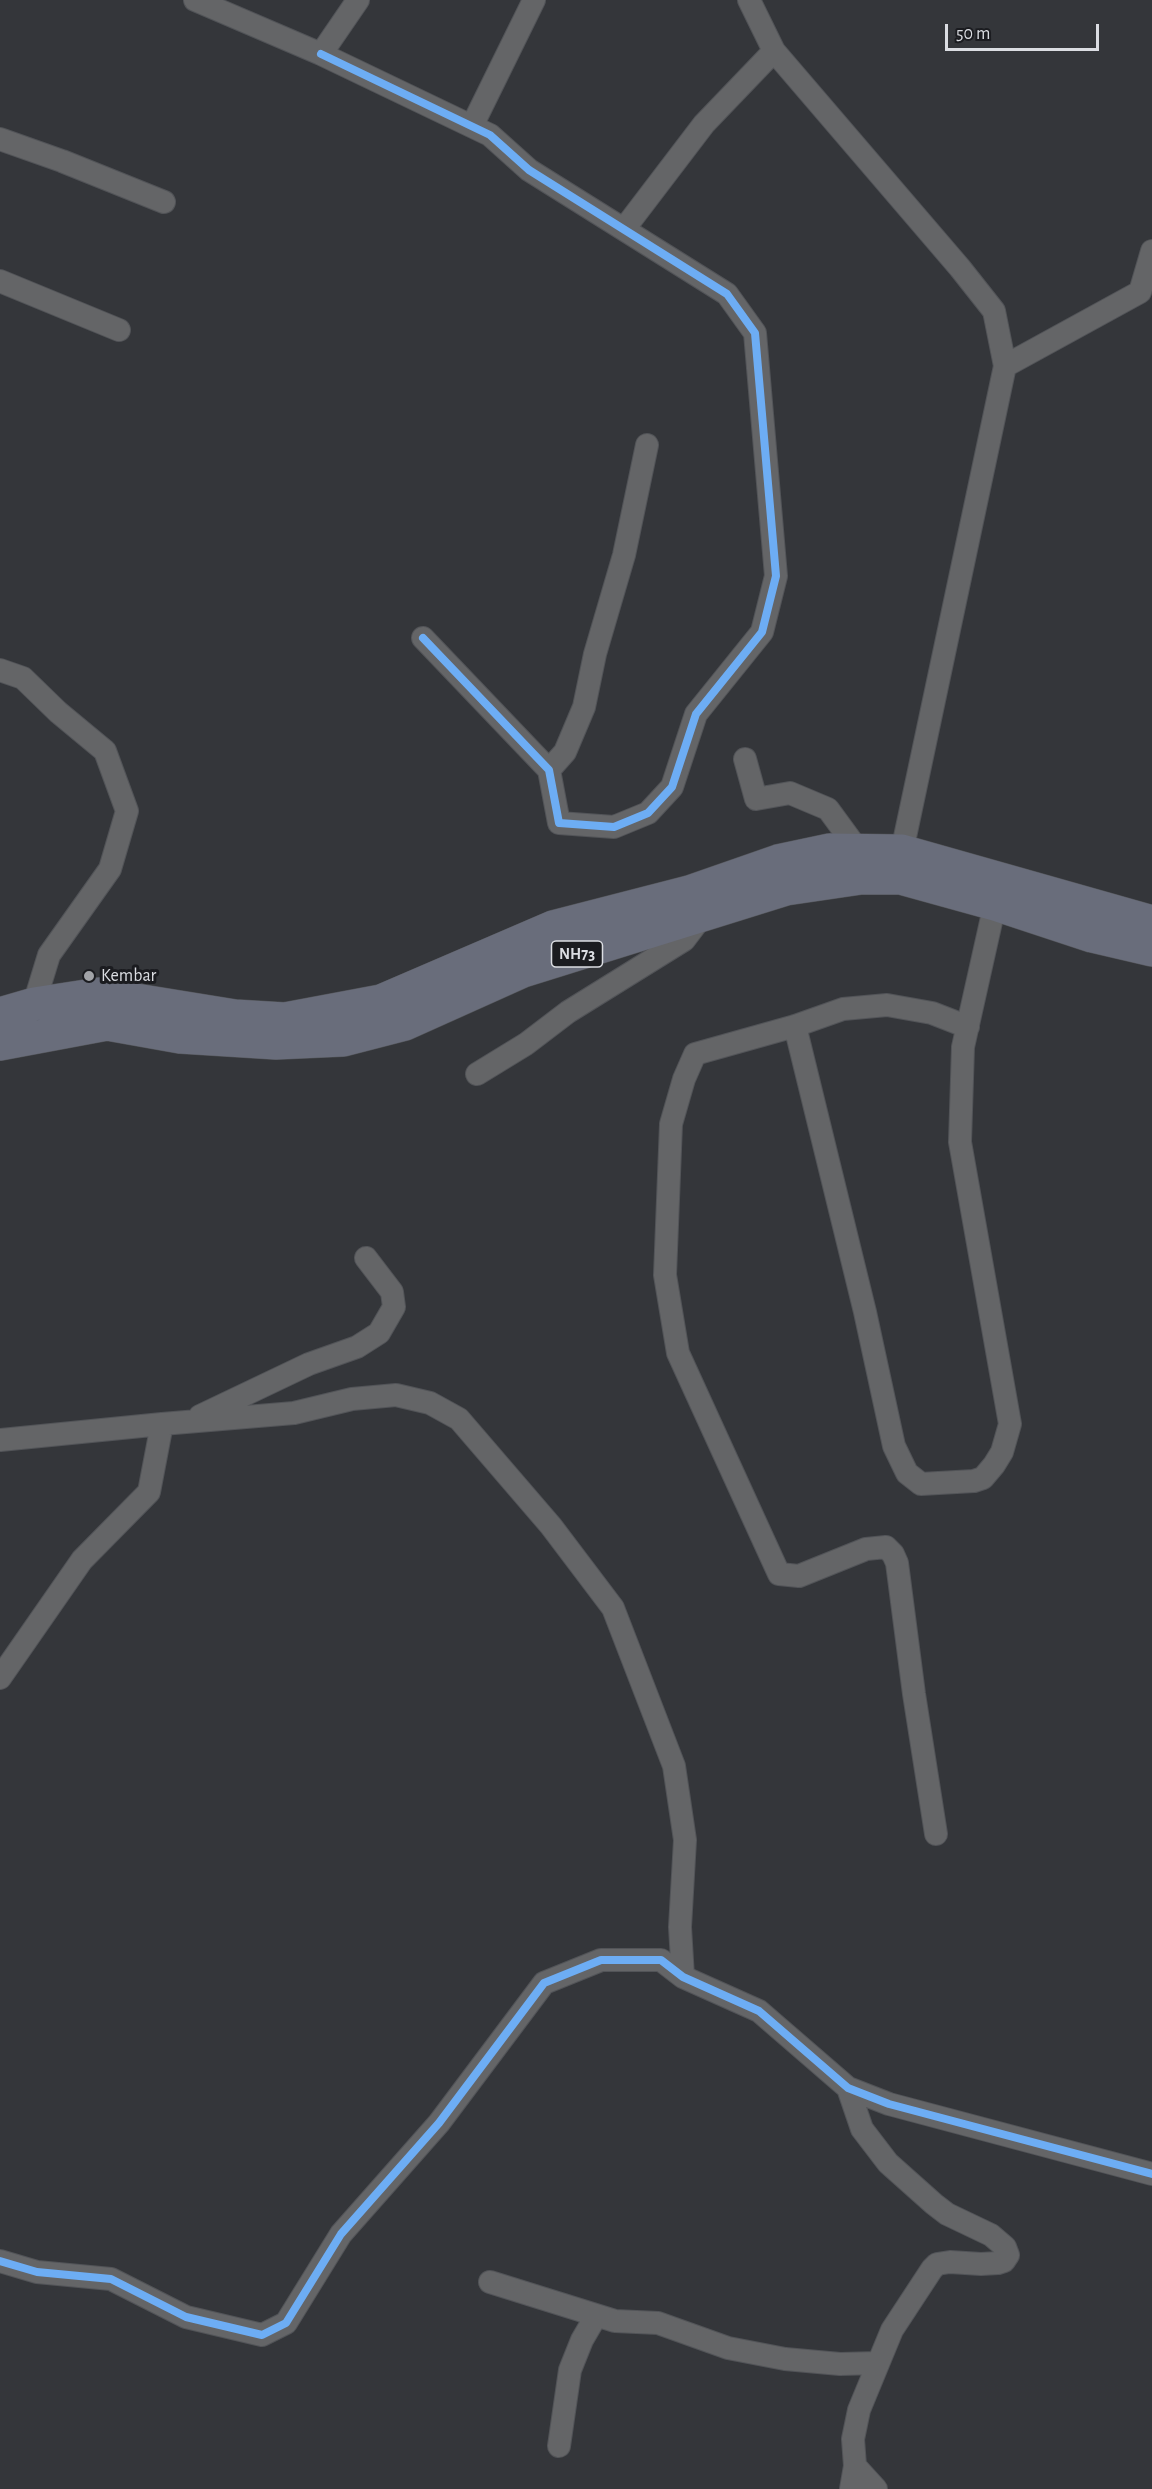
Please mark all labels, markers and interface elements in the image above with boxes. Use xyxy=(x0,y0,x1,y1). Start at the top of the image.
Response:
scale bar xyxy=(948,12,1102,50)
text: 50 m xyxy=(956,25,990,43)
road number: NH73 xyxy=(552,941,602,967)
place label: Kembar xyxy=(101,965,156,987)
marker: Kembar xyxy=(82,969,96,983)

